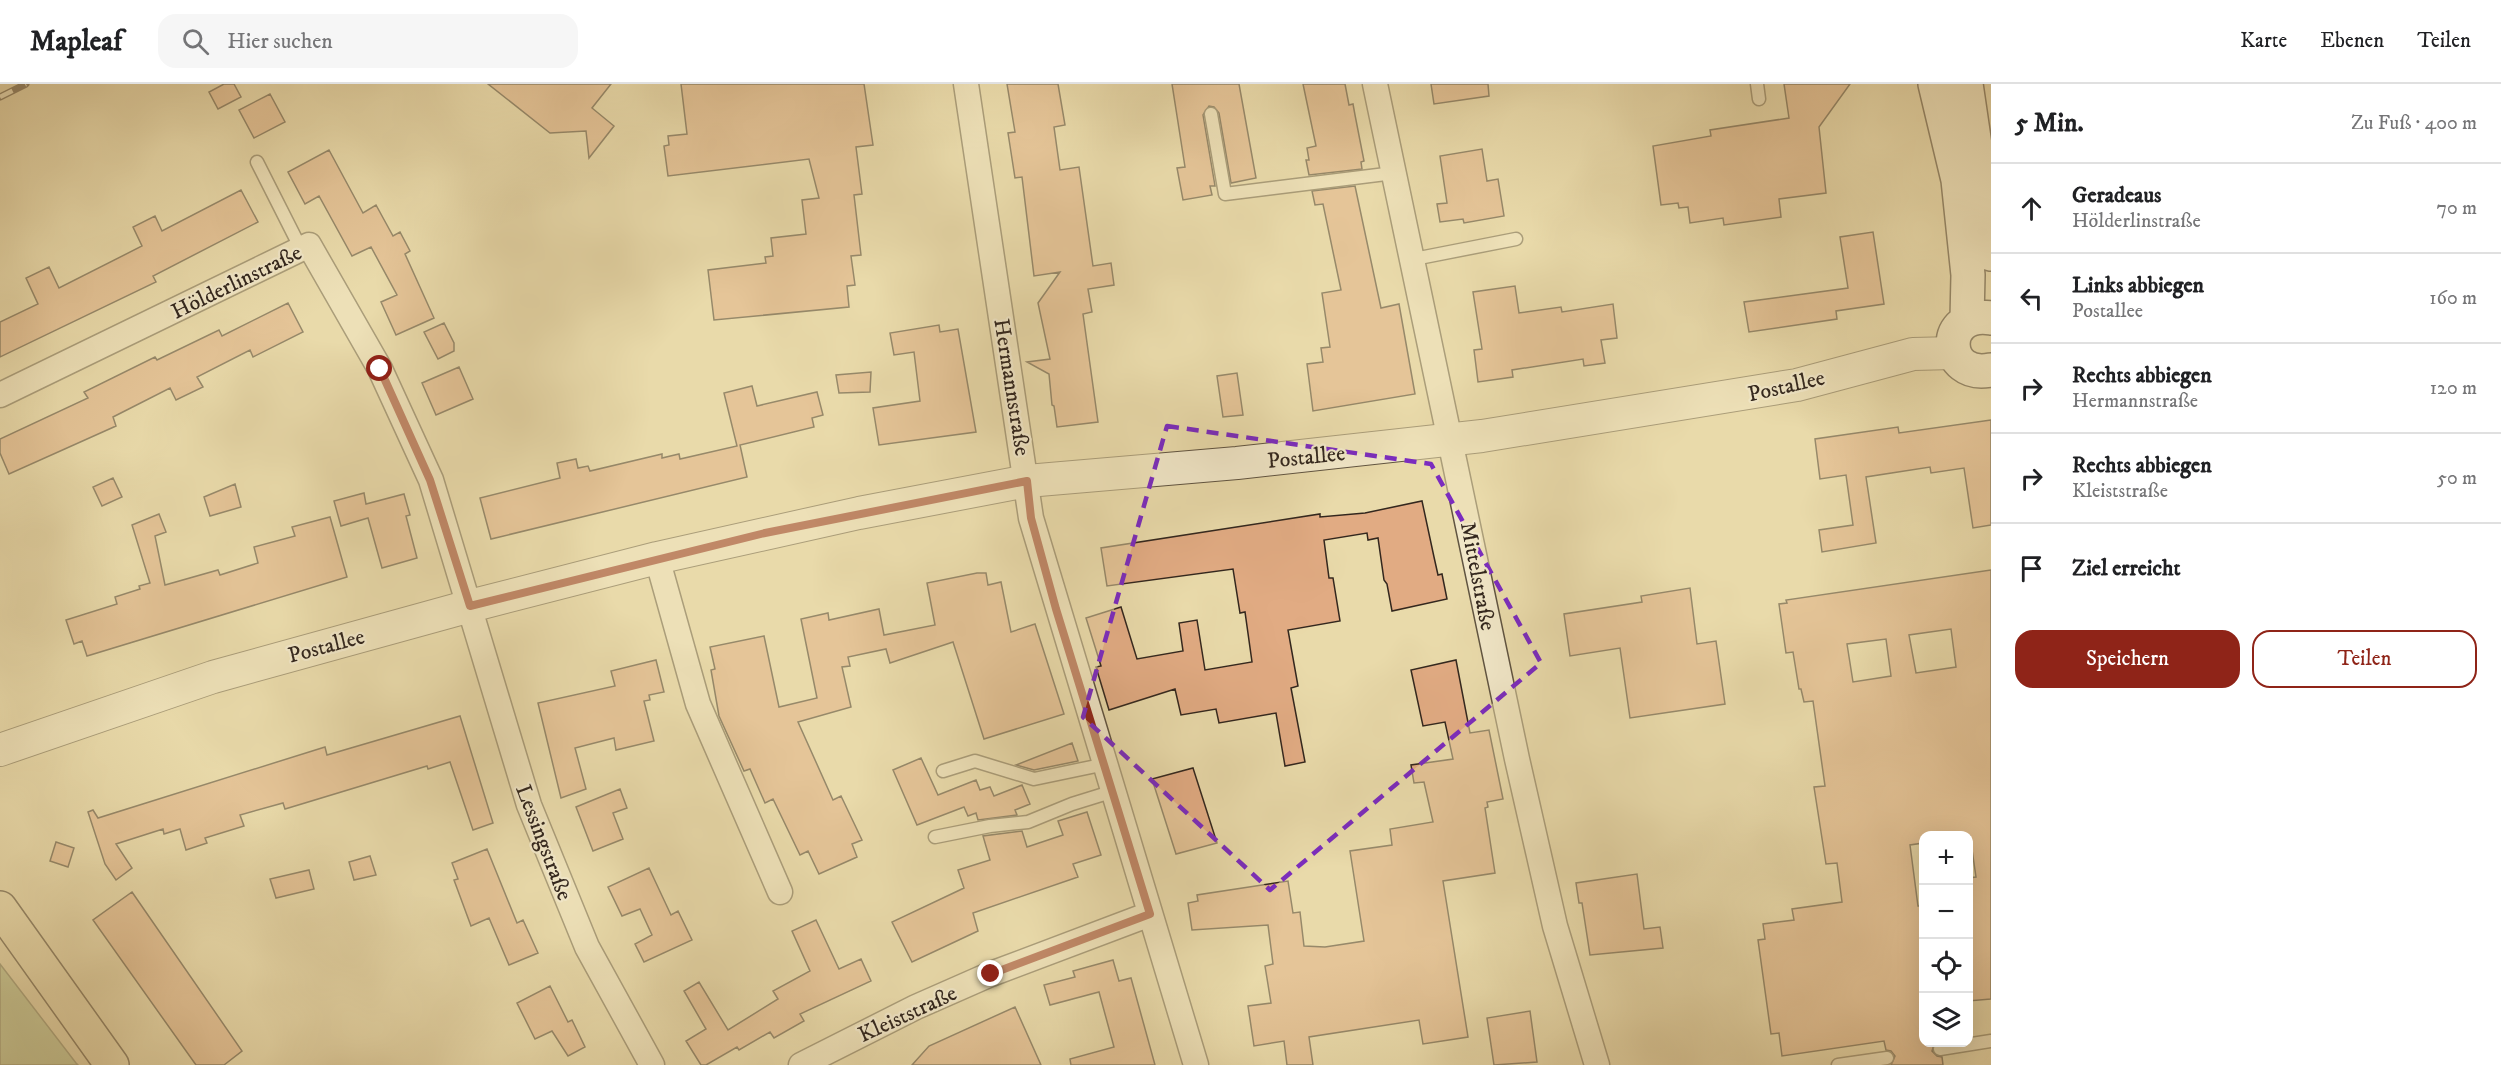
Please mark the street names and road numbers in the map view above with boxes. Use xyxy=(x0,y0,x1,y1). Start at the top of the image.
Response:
street label: Hölderlinstraße xyxy=(167,239,306,326)
street label: Hermannstraße xyxy=(987,317,1036,458)
street label: Postallee xyxy=(1745,365,1827,408)
street label: Postallee xyxy=(1266,440,1346,475)
street label: Mittelstraße xyxy=(1454,520,1501,633)
street label: Postallee xyxy=(285,623,368,670)
street label: Lessingstraße xyxy=(509,781,578,904)
street label: Kleiststraße xyxy=(854,980,961,1049)

